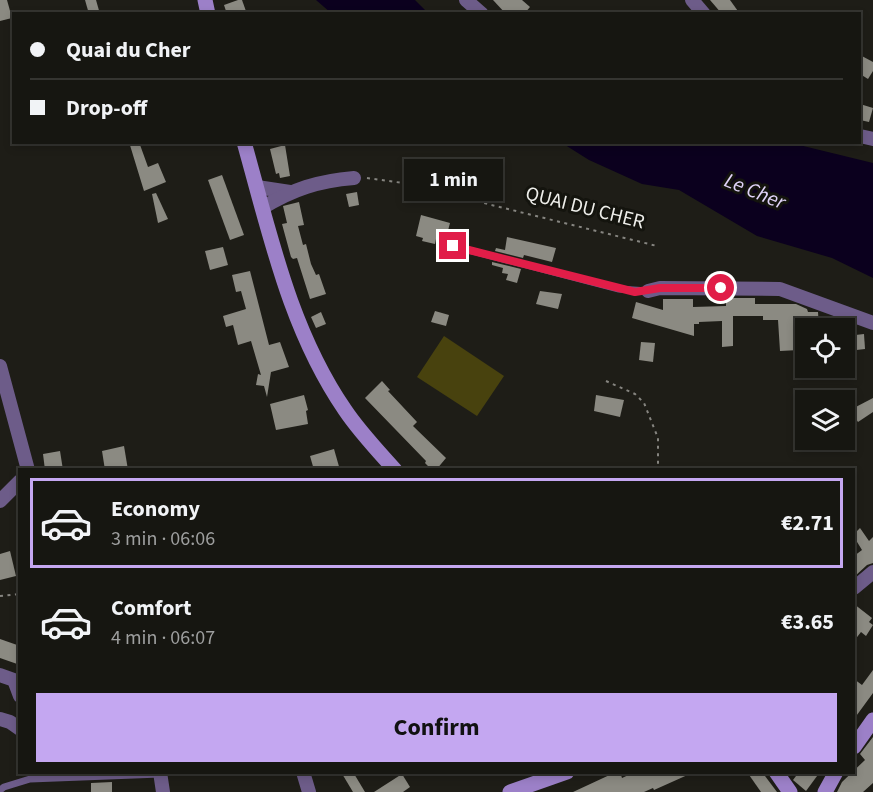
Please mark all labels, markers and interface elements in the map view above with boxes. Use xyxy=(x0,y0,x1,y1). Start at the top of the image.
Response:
text: Quai du Cher xyxy=(66,34,191,66)
text: Drop-off xyxy=(66,92,147,124)
callout: 1 min xyxy=(404,159,502,201)
water label: Le Cher xyxy=(720,165,791,217)
text: 1 min xyxy=(429,166,478,194)
street label: QUAI DU CHER xyxy=(523,180,647,236)
route end xyxy=(439,232,466,259)
route start xyxy=(707,274,734,301)
map controls xyxy=(795,318,855,450)
button: locate xyxy=(795,318,855,378)
button: layers xyxy=(795,390,855,450)
text: Economy xyxy=(111,493,200,525)
icon: car xyxy=(39,496,93,550)
text: €2.71 xyxy=(781,507,834,539)
text: 3 min · 06:06 xyxy=(111,525,215,553)
text: Comfort xyxy=(111,592,192,624)
icon: car xyxy=(39,595,93,649)
text: €3.65 xyxy=(781,606,834,638)
text: 4 min · 06:07 xyxy=(111,624,215,652)
button: Confirm xyxy=(36,693,837,762)

